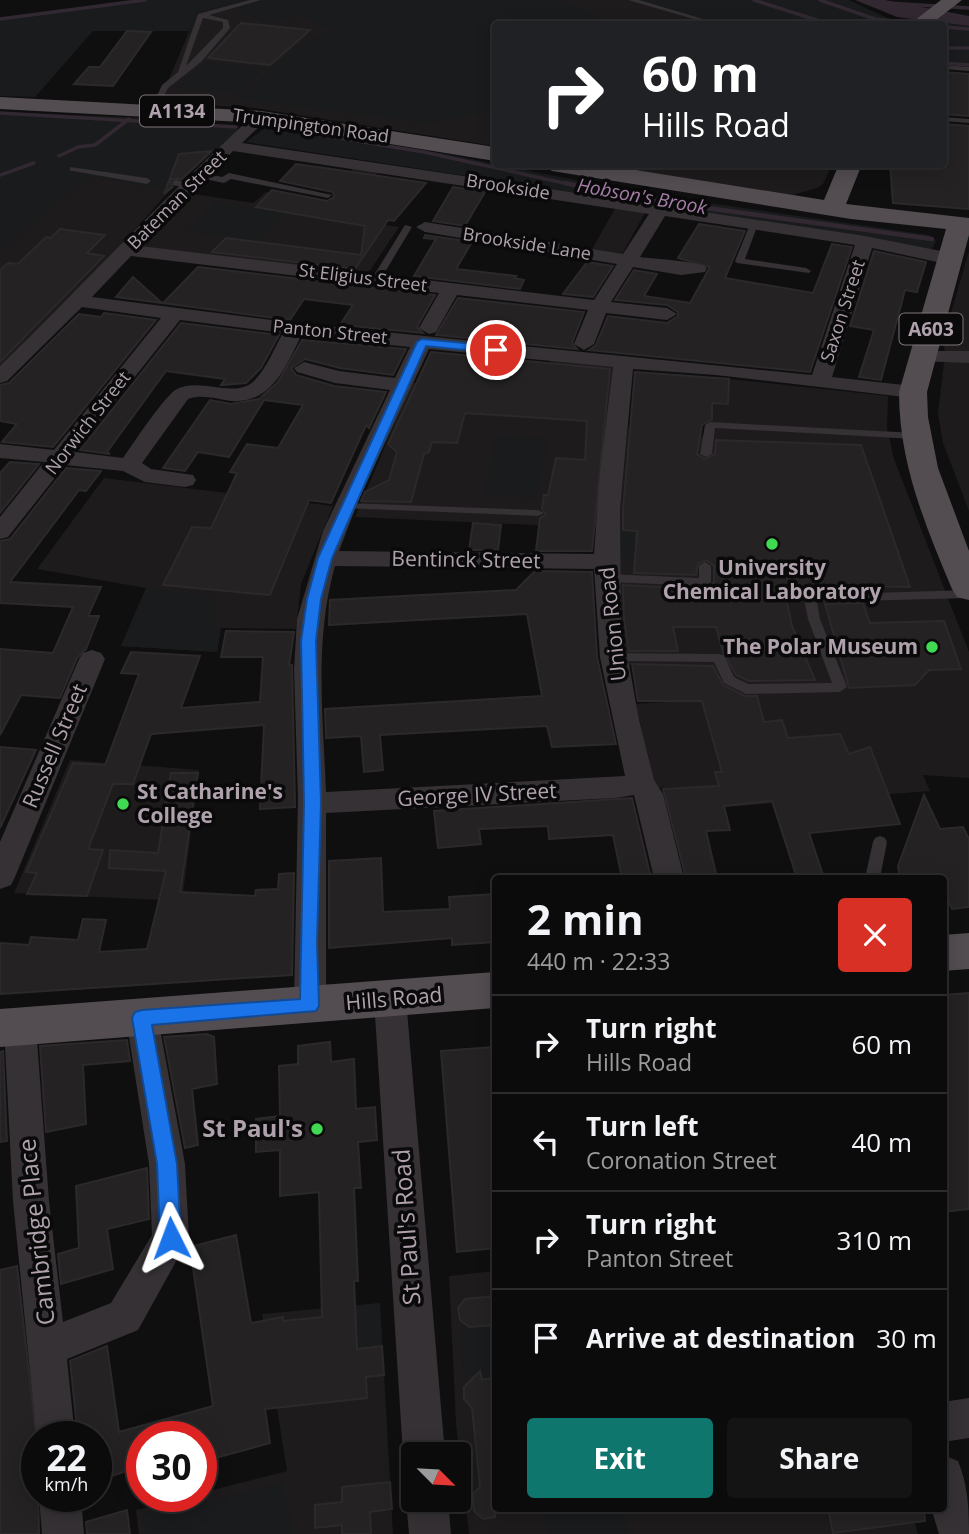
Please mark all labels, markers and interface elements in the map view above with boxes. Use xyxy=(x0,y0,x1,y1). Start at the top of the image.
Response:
text: 60 m xyxy=(642,40,759,106)
icon: right xyxy=(527,49,618,140)
road number: A1134 xyxy=(140,96,214,127)
street label: Trumpington Road xyxy=(232,102,391,148)
text: Hills Road xyxy=(642,103,790,146)
street label: Bateman Street xyxy=(122,145,231,254)
street label: Brookside xyxy=(465,168,552,204)
water label: Hobson's Brook xyxy=(575,172,710,220)
street label: Brookside Lane xyxy=(461,221,593,265)
street label: St Eligius Street xyxy=(298,257,429,297)
street label: Saxon Street xyxy=(814,257,870,365)
street label: Panton Street xyxy=(272,313,389,349)
road number: A603 xyxy=(900,314,962,344)
pin xyxy=(466,320,526,380)
icon: arrive xyxy=(477,331,515,369)
street label: Norwich Street xyxy=(39,366,135,479)
marker: University Chemical Laboratory xyxy=(764,536,780,552)
street label: Bentinck Street xyxy=(391,544,541,574)
place label: University Chemical Laboratory xyxy=(663,553,881,605)
street label: Union Road xyxy=(592,566,632,683)
place label: The Polar Museum xyxy=(723,632,918,660)
marker: The Polar Museum xyxy=(924,639,940,655)
street label: Russell Street xyxy=(15,679,93,812)
street label: George IV Street xyxy=(397,776,557,812)
place label: St Catharine's College xyxy=(137,777,283,829)
marker: St Catharine's College xyxy=(115,796,131,812)
text: 2 min xyxy=(527,890,644,947)
button: close xyxy=(838,898,912,972)
text: 440 m · 22:33 xyxy=(527,945,670,977)
street label: Hills Road xyxy=(344,980,443,1016)
text: Turn right xyxy=(586,1010,717,1046)
icon: right xyxy=(527,1025,565,1063)
text: 60 m xyxy=(851,1026,912,1062)
text: Hills Road xyxy=(586,1046,692,1078)
text: Turn left xyxy=(586,1108,698,1144)
place label: St Paul's xyxy=(202,1111,303,1144)
marker: St Paul's xyxy=(309,1121,325,1137)
icon: left xyxy=(527,1123,565,1161)
text: 40 m xyxy=(851,1124,912,1160)
street label: Cambridge Place xyxy=(9,1137,62,1327)
text: Coronation Street xyxy=(586,1144,777,1176)
street label: St Paul's Road xyxy=(384,1148,427,1306)
position arrow xyxy=(134,1201,208,1275)
text: Turn right xyxy=(586,1206,717,1242)
icon: right xyxy=(527,1221,565,1259)
text: 310 m xyxy=(837,1222,912,1258)
text: Panton Street xyxy=(586,1242,733,1274)
icon: arrive xyxy=(527,1319,565,1357)
text: Arrive at destination xyxy=(586,1320,855,1356)
text: 30 m xyxy=(876,1320,937,1356)
button: Exit xyxy=(527,1418,713,1498)
button: Share xyxy=(727,1418,912,1498)
speed limit sign: 30 xyxy=(126,1421,217,1512)
text: 22 xyxy=(46,1434,87,1481)
north arrow xyxy=(401,1442,471,1512)
map controls xyxy=(401,1442,471,1512)
text: km/h xyxy=(45,1472,88,1496)

